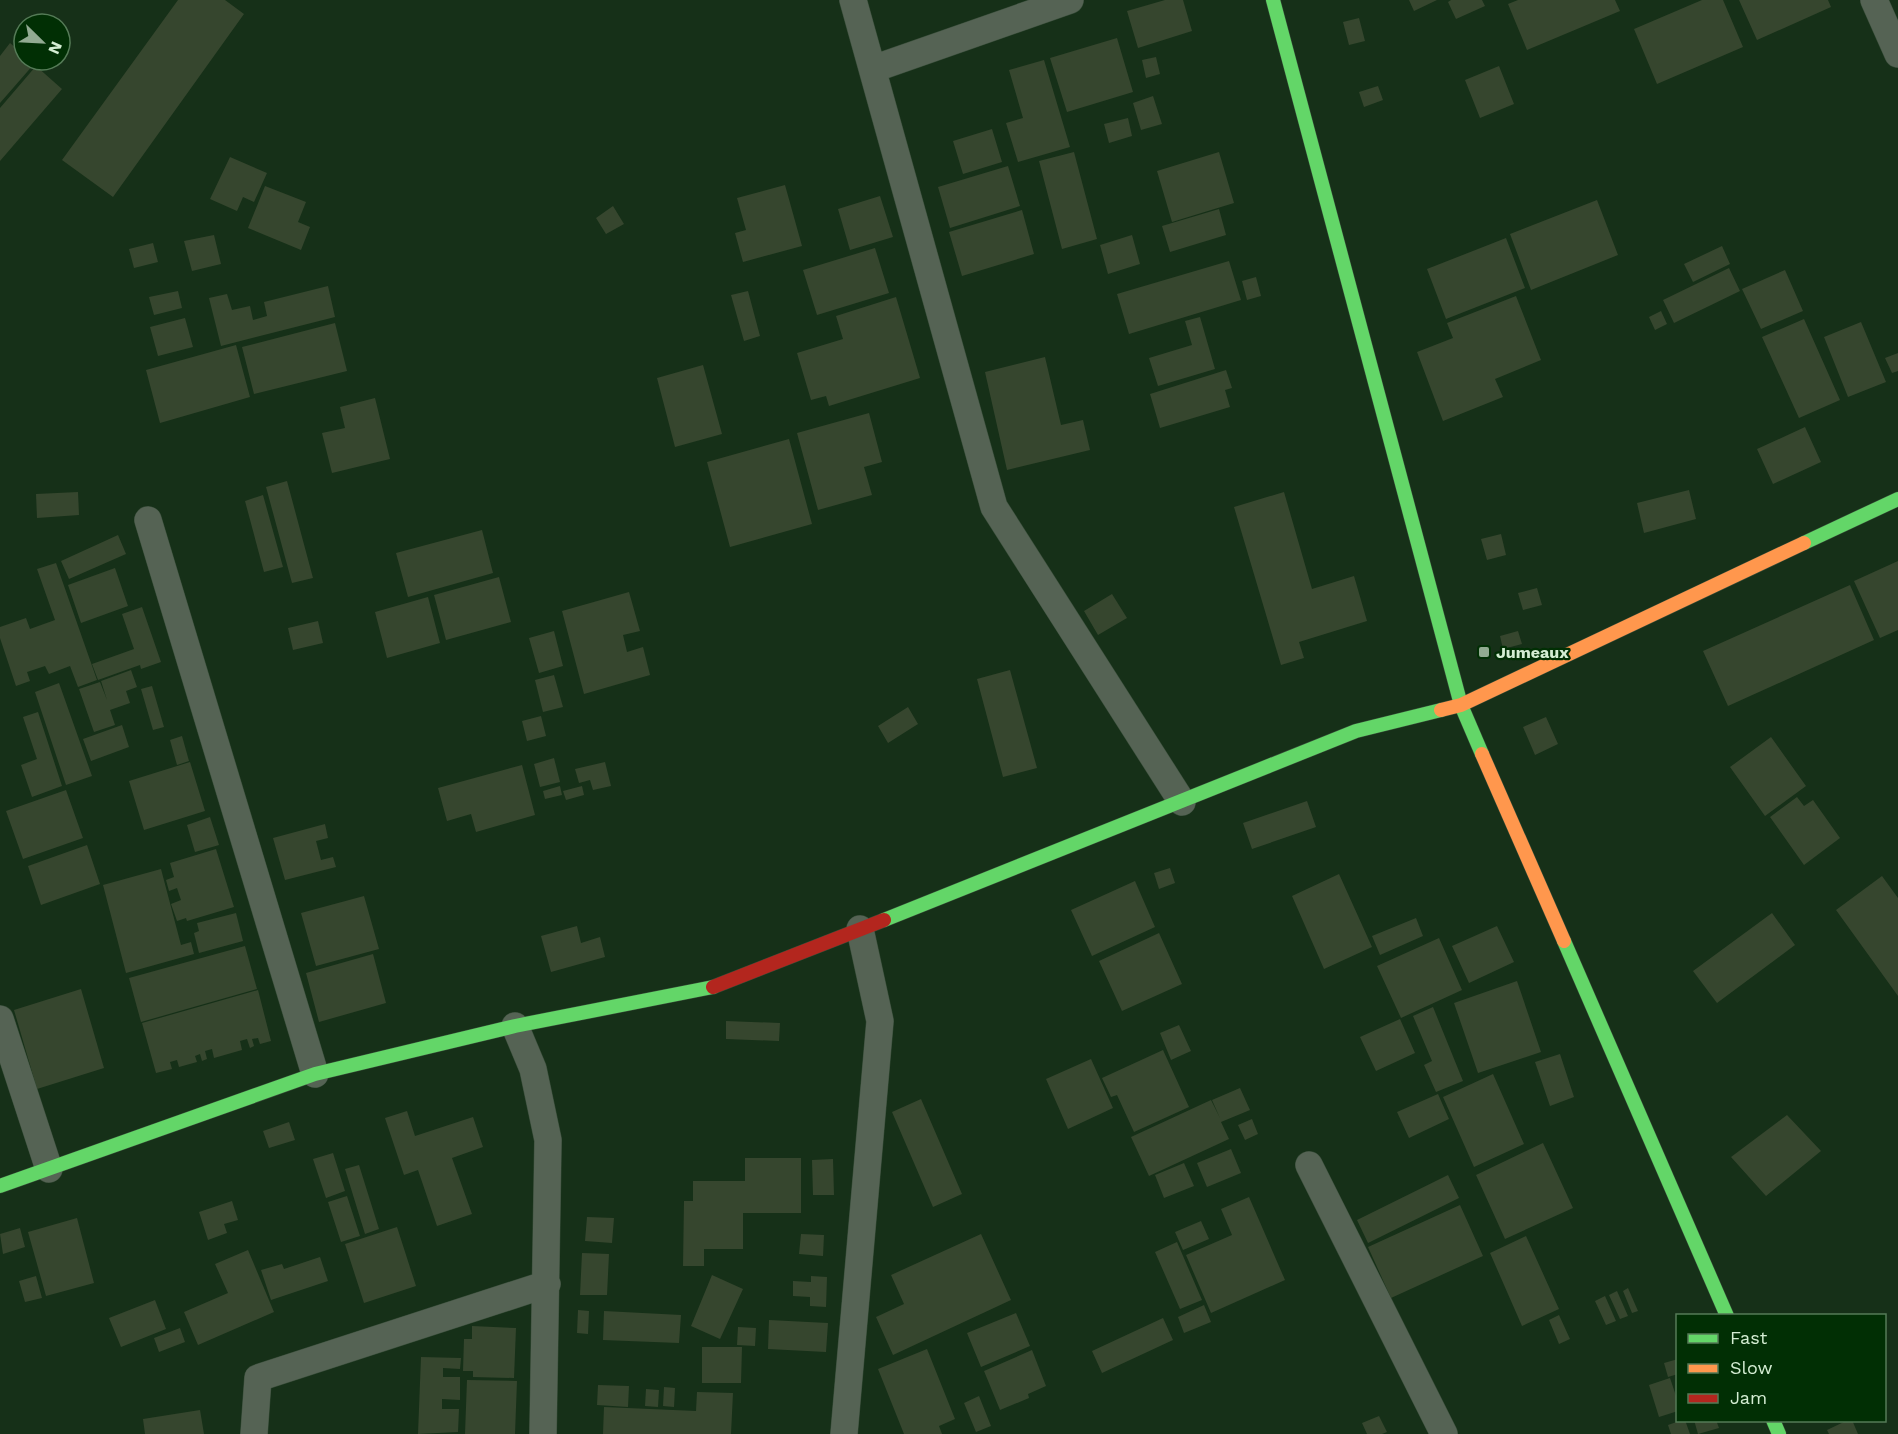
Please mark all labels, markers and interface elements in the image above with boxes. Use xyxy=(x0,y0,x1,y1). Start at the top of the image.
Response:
north arrow xyxy=(12,12,72,72)
text: N xyxy=(44,39,66,57)
place label: Jumeaux xyxy=(1496,643,1569,662)
marker: Jumeaux xyxy=(1477,645,1491,659)
legend xyxy=(1676,1314,1886,1422)
text: Fast xyxy=(1730,1327,1768,1348)
text: Slow xyxy=(1730,1357,1773,1378)
text: Jam xyxy=(1730,1387,1767,1408)

